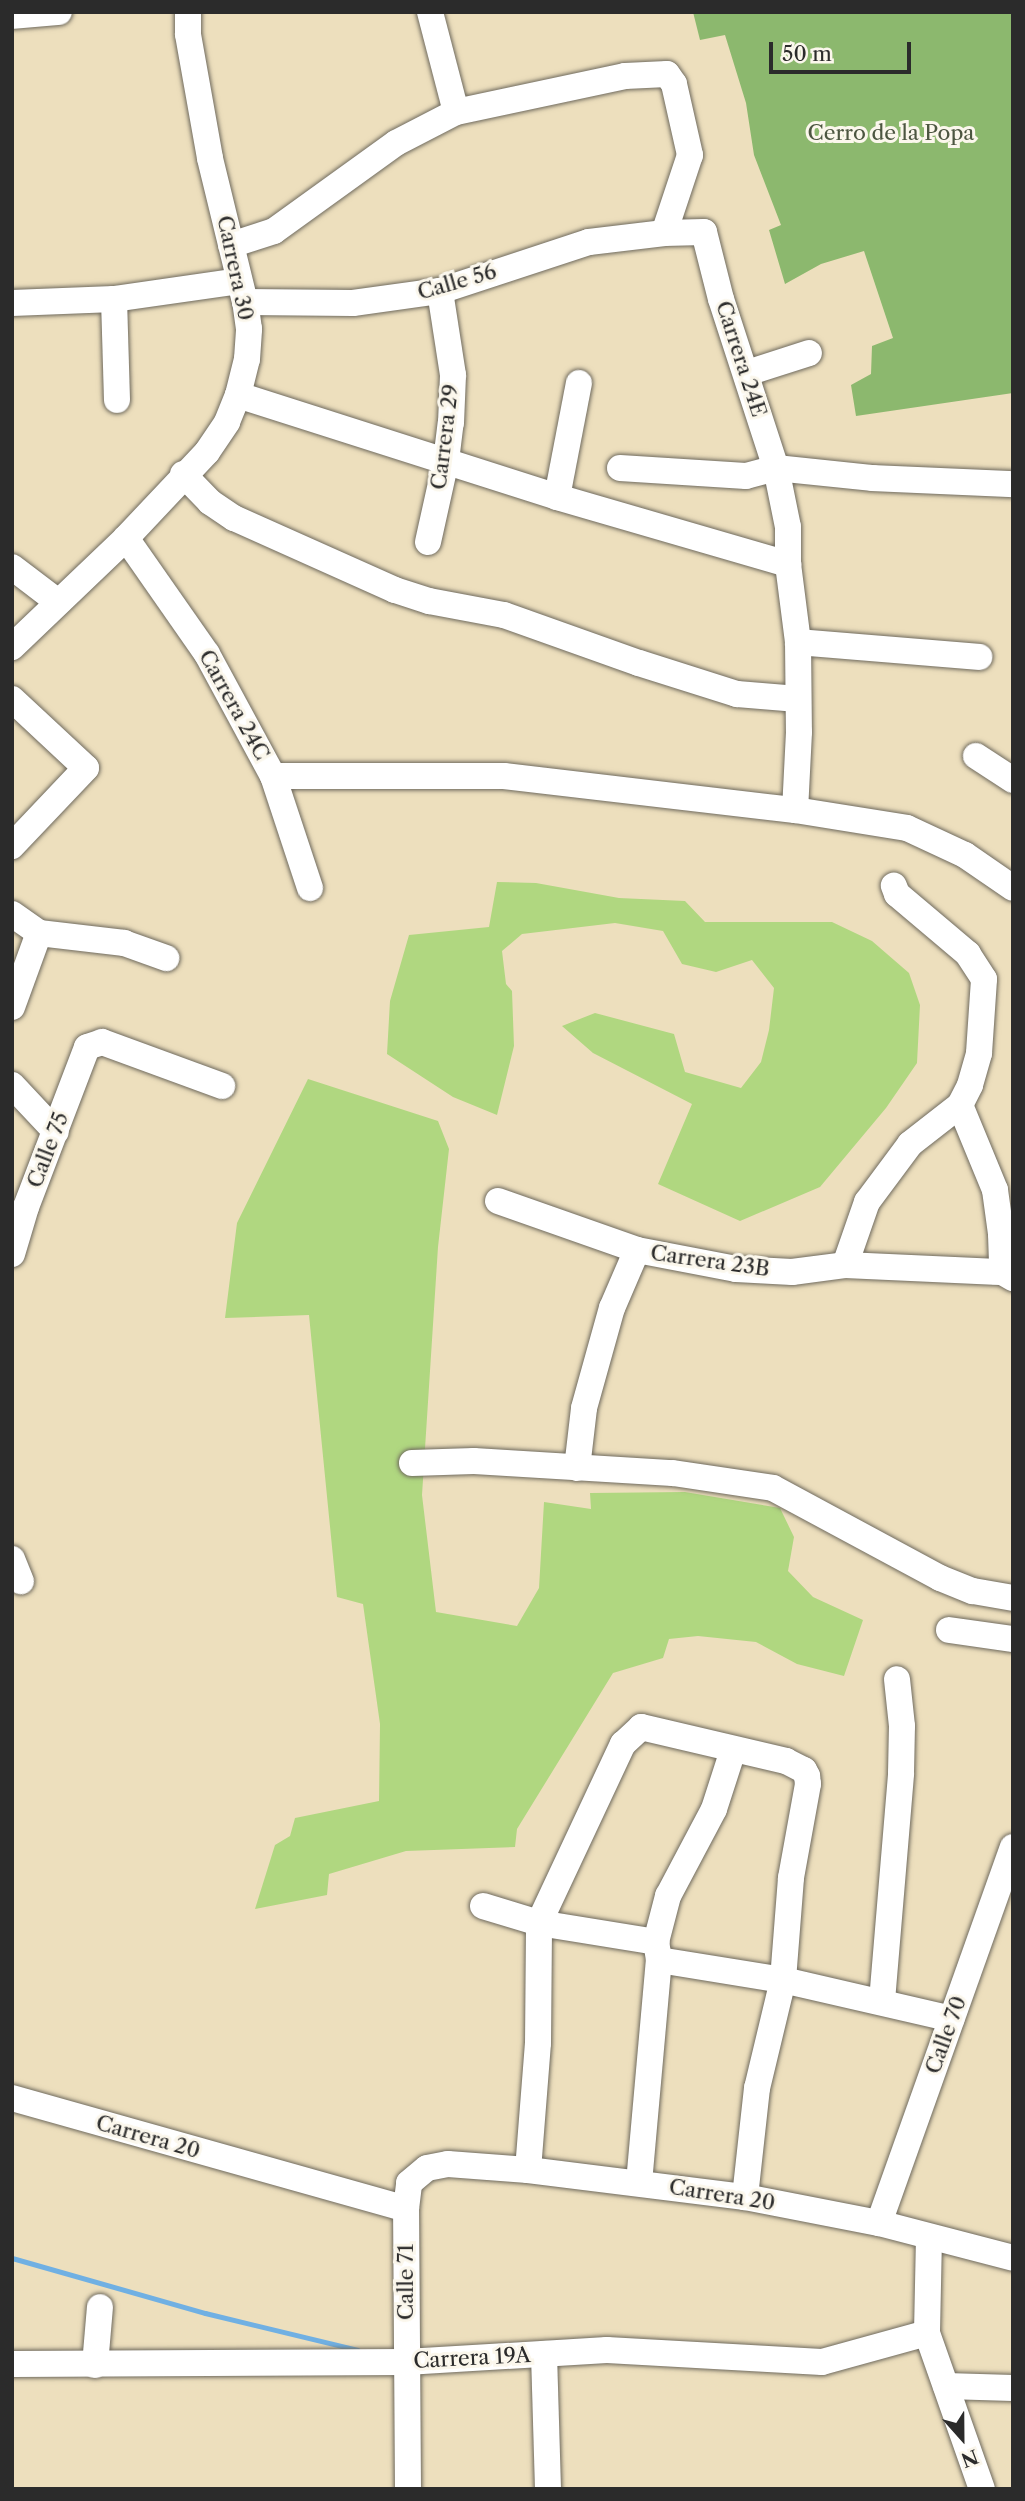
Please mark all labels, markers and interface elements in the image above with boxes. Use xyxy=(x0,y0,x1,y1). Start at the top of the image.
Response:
scale bar xyxy=(773,28,915,72)
text: 50 m xyxy=(782,41,832,66)
park label: Cerro de la Popa xyxy=(807,120,975,146)
street label: Carrera 30 xyxy=(212,213,258,323)
street label: Calle 56 xyxy=(415,259,499,305)
street label: Carrera 24E xyxy=(710,298,772,420)
street label: Carrera 29 xyxy=(426,383,464,491)
street label: Carrera 24C xyxy=(193,645,275,765)
street label: Calle 75 xyxy=(22,1109,74,1191)
street label: Carrera 23B xyxy=(649,1240,771,1282)
street label: Calle 70 xyxy=(920,1993,972,2077)
street label: Carrera 20 xyxy=(93,2110,203,2164)
street label: Carrera 20 xyxy=(667,2174,777,2216)
street label: Calle 71 xyxy=(393,2244,419,2320)
street label: Carrera 19A xyxy=(412,2342,532,2374)
north arrow xyxy=(927,2403,997,2473)
text: N xyxy=(958,2444,982,2472)

